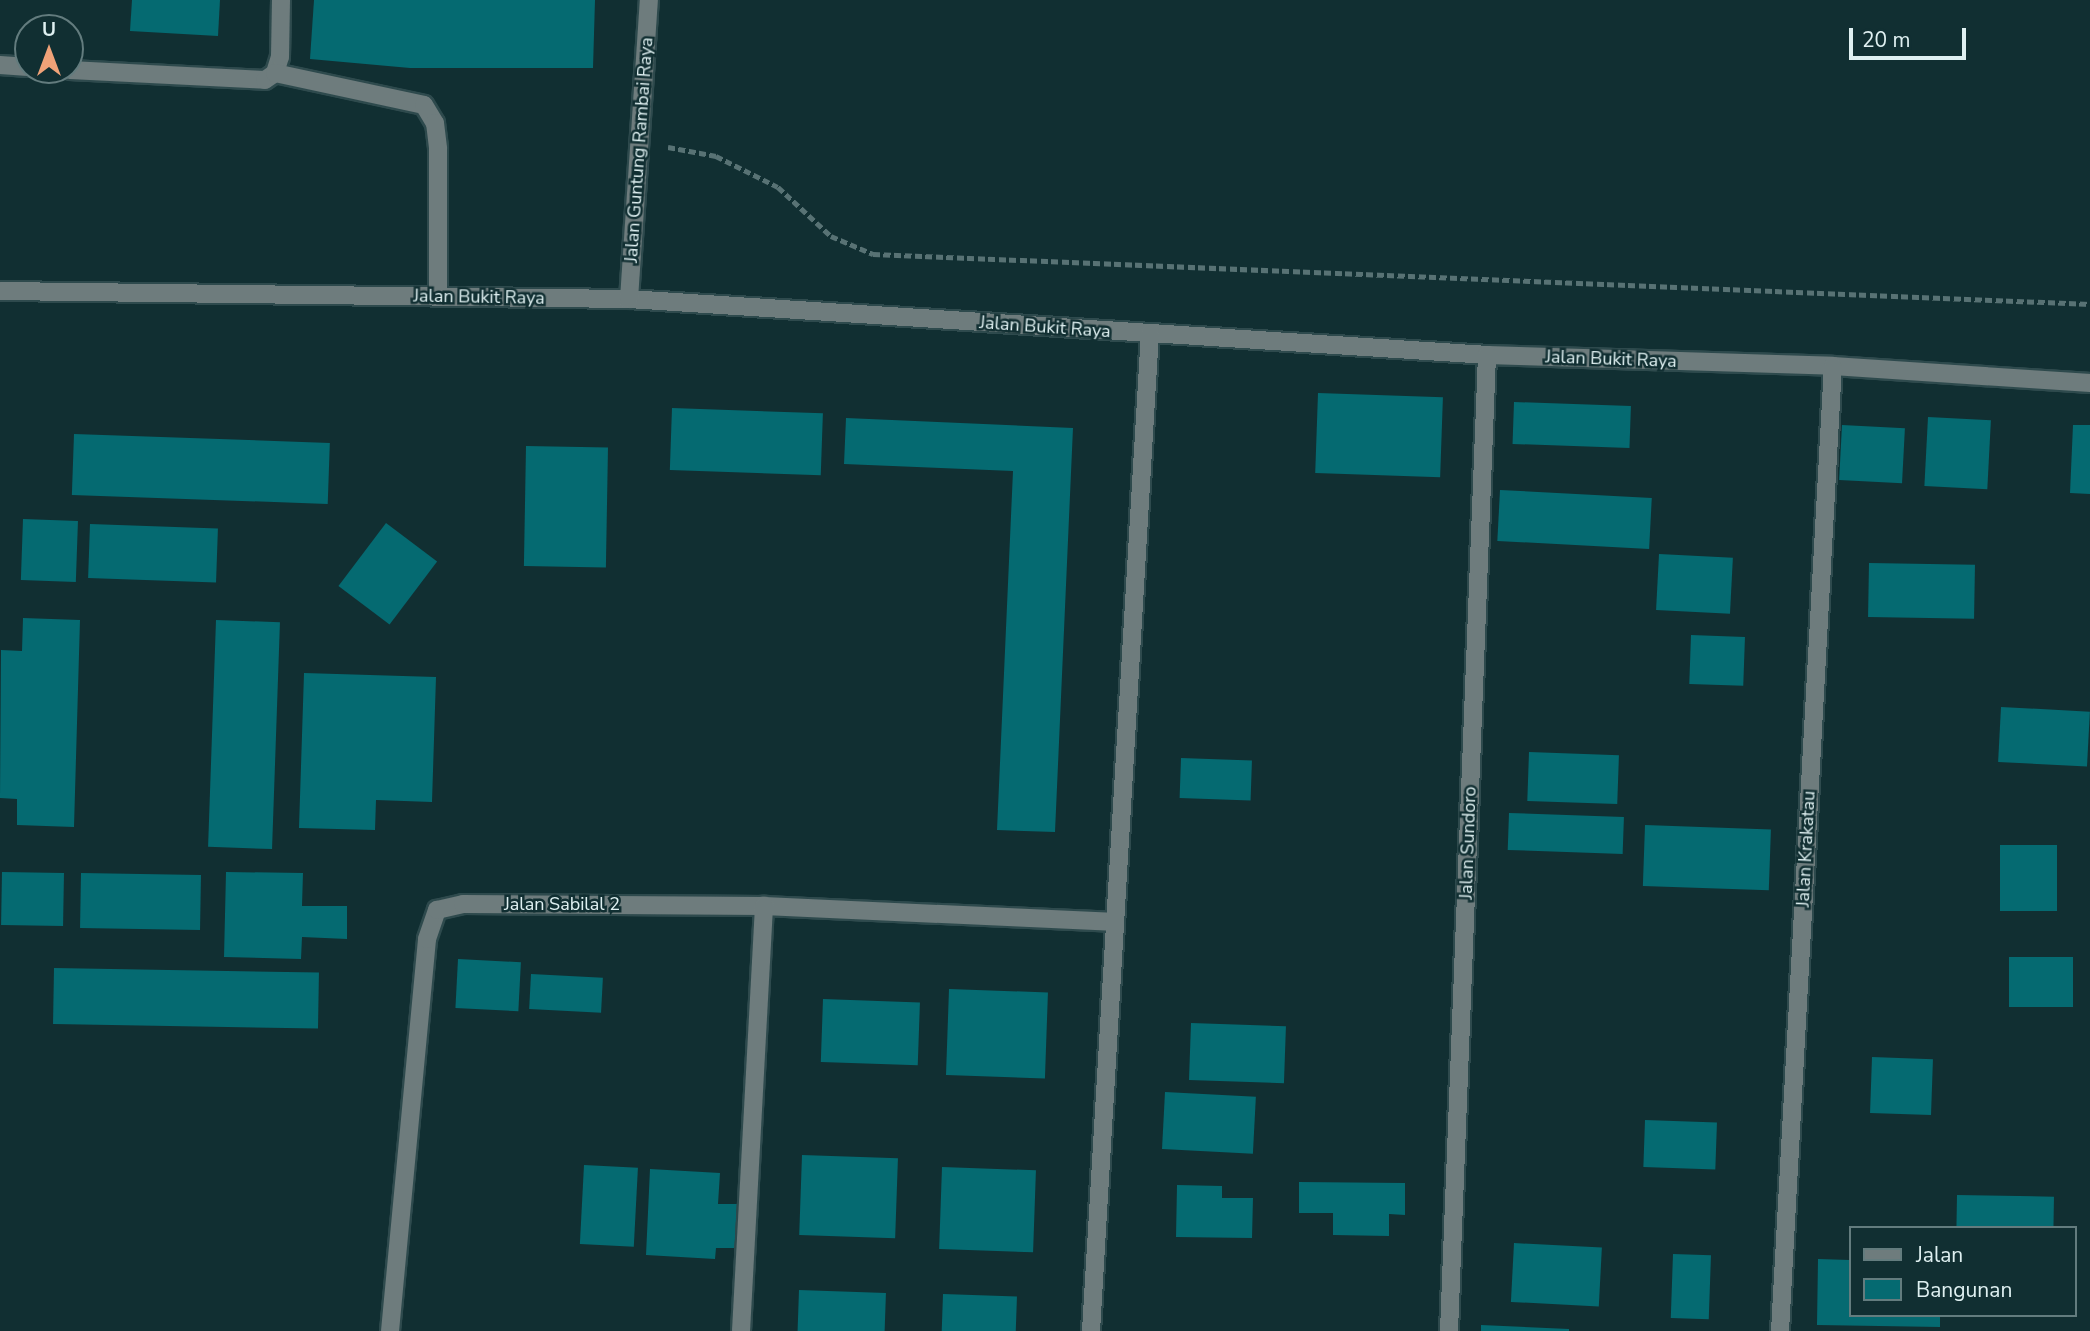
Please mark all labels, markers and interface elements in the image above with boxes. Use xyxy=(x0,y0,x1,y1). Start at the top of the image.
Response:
north arrow xyxy=(14,14,84,84)
scale bar xyxy=(1852,14,1969,58)
text: U xyxy=(42,17,56,43)
text: 20 m xyxy=(1862,26,1911,54)
street label: Jalan Guntung Rambai Raya xyxy=(620,36,658,264)
street label: Jalan Bukit Raya xyxy=(413,285,545,309)
street label: Jalan Bukit Raya xyxy=(979,312,1111,342)
street label: Jalan Bukit Raya xyxy=(1545,346,1677,372)
street label: Jalan Sundoro xyxy=(1455,786,1481,900)
street label: Jalan Krakatau xyxy=(1792,790,1820,908)
street label: Jalan Sabilal 2 xyxy=(504,893,620,915)
legend xyxy=(1848,1226,2076,1317)
text: Jalan xyxy=(1916,1241,1963,1269)
text: Bangunan xyxy=(1916,1276,2012,1304)

